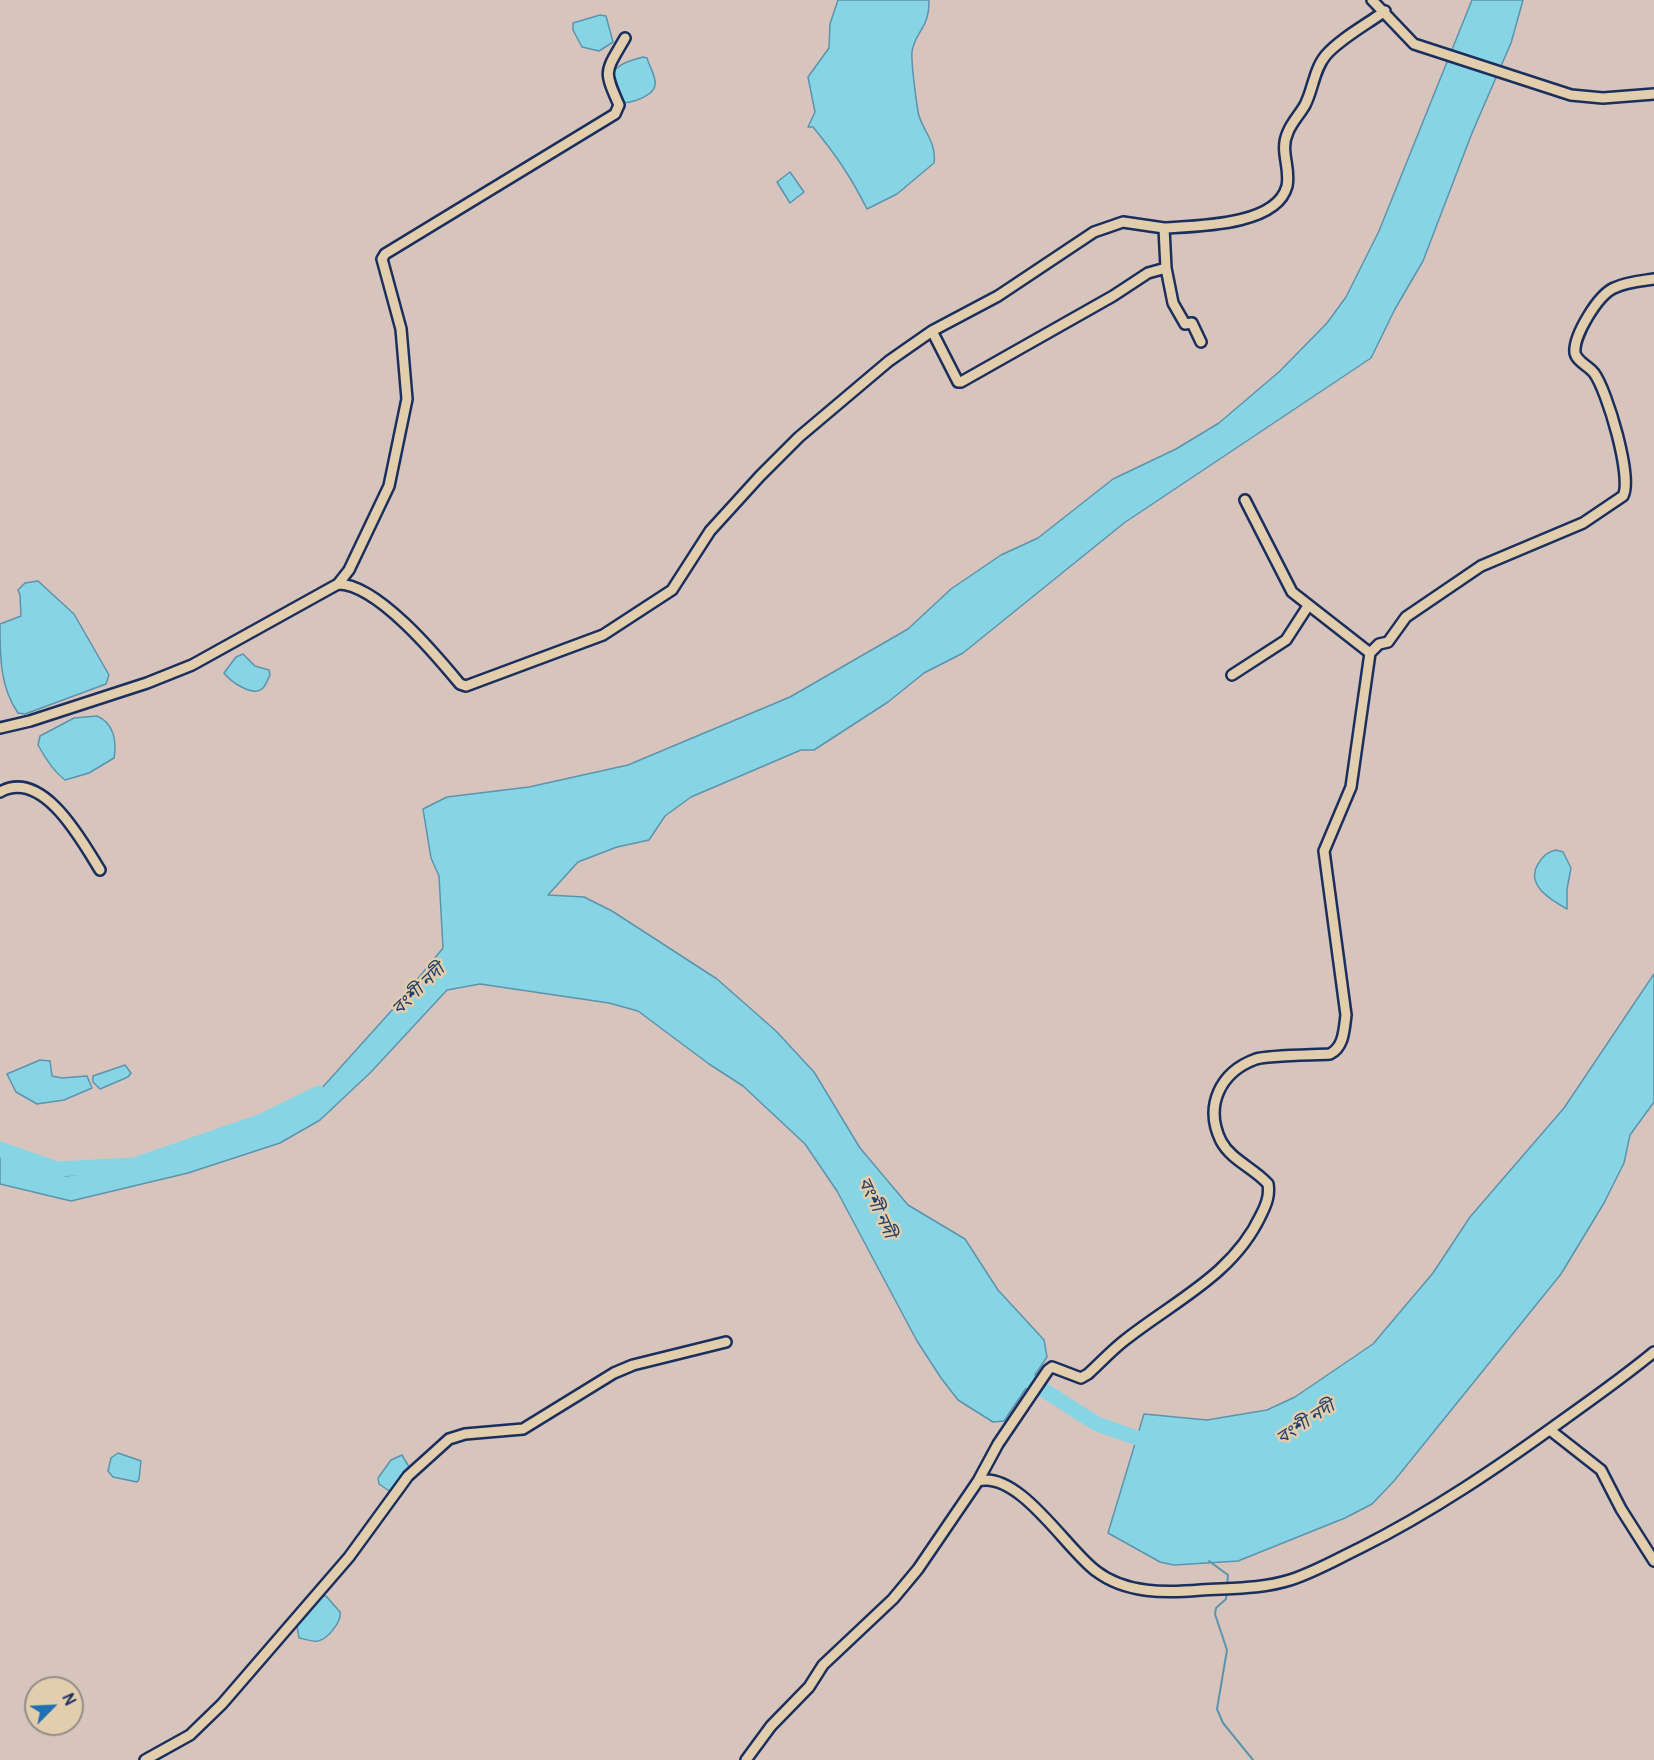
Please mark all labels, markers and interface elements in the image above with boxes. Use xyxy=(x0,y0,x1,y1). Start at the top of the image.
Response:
water label: বংশী নদী xyxy=(388,960,450,1020)
water label: বংশী নদী xyxy=(852,1174,900,1242)
water label: বংশী নদী xyxy=(1273,1396,1339,1450)
north arrow xyxy=(24,1676,84,1736)
text: N xyxy=(57,1690,80,1708)

